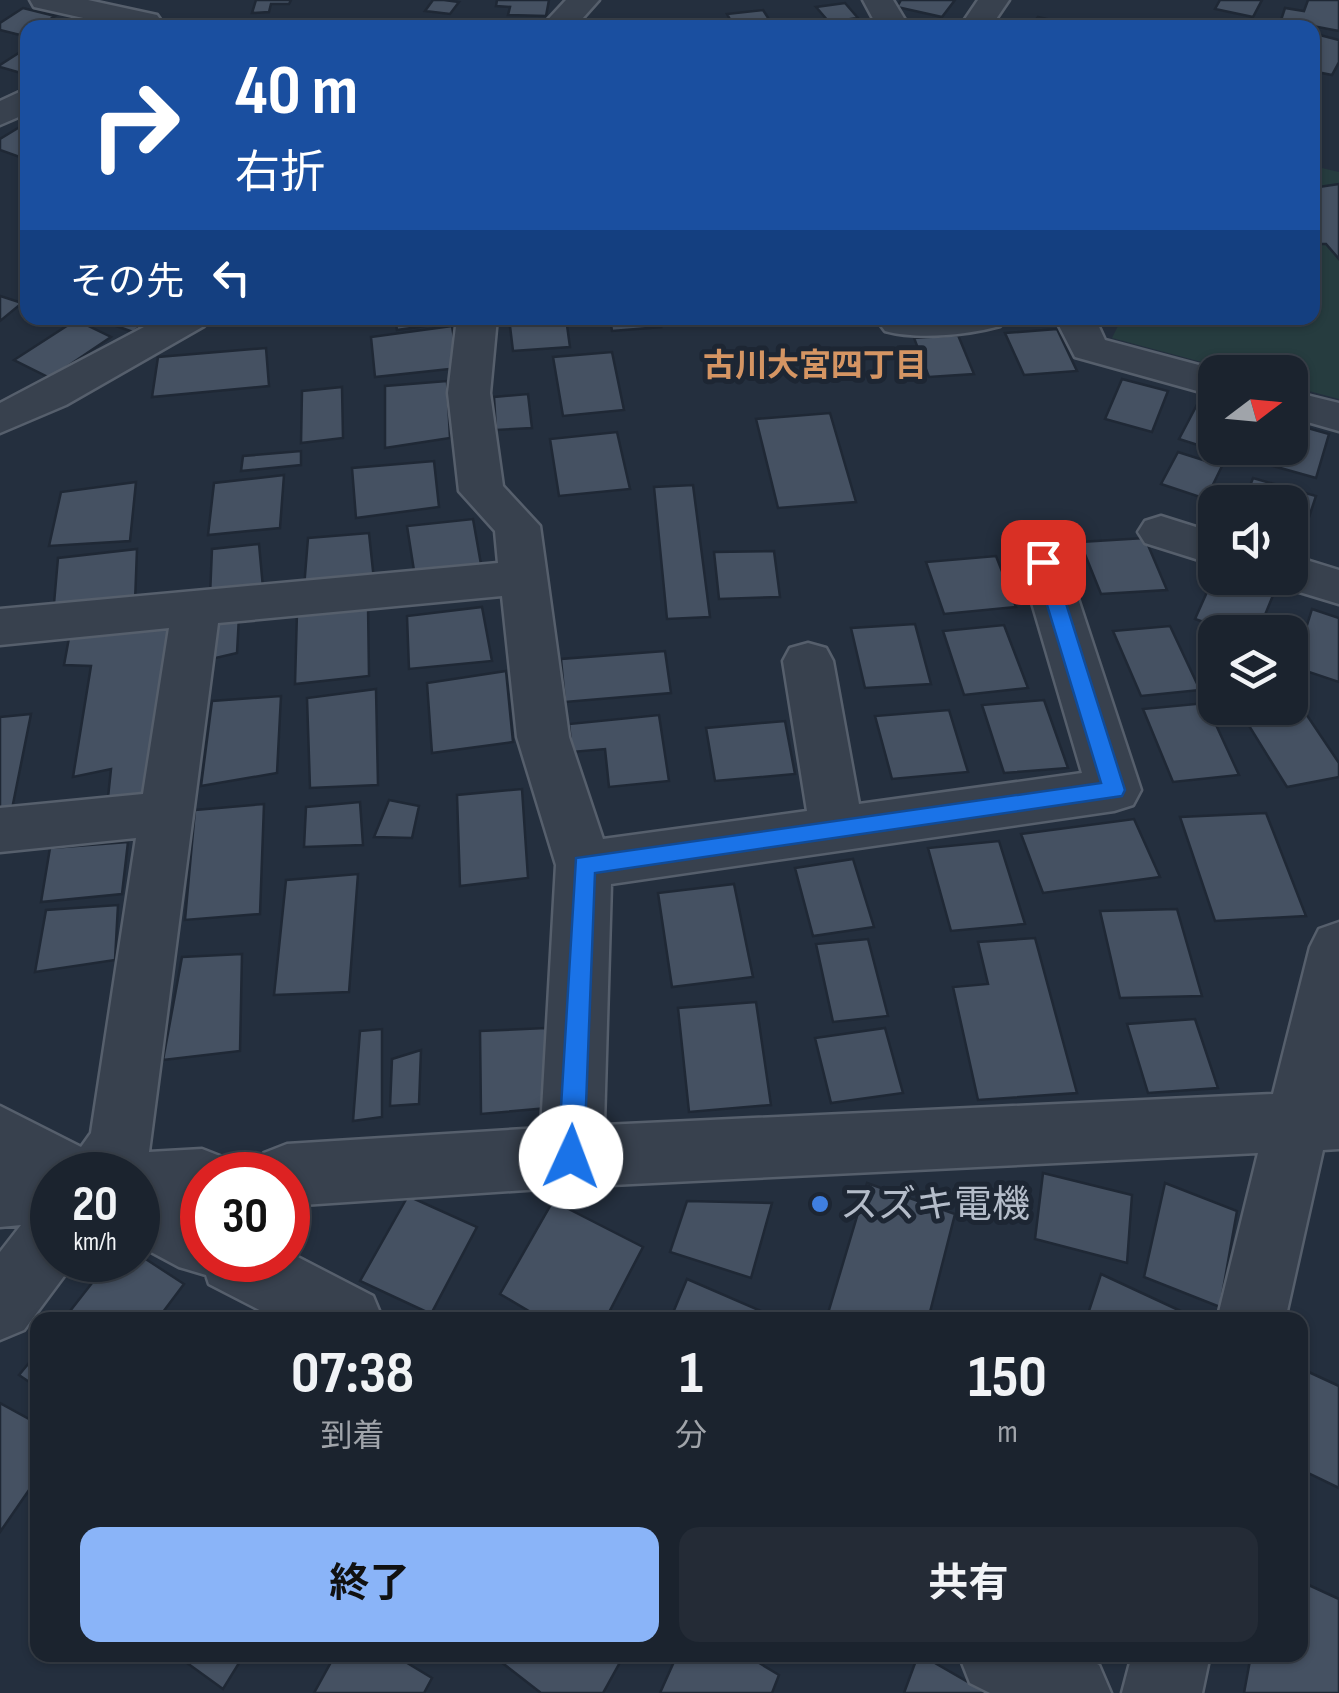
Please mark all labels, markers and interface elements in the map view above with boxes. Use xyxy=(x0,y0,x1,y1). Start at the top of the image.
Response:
text: 40 m xyxy=(235,50,358,134)
icon: right xyxy=(70,60,200,190)
text: 右折 xyxy=(235,146,325,201)
icon: left xyxy=(204,250,259,305)
text: その先 xyxy=(70,260,184,305)
district label: 古川大宮四丁目 xyxy=(703,347,927,386)
north arrow xyxy=(1198,355,1308,465)
map controls xyxy=(1198,355,1308,725)
button: sound xyxy=(1198,485,1308,595)
pin xyxy=(1001,520,1086,605)
icon: arrive xyxy=(1016,535,1071,590)
button: layers xyxy=(1198,615,1308,725)
position arrow xyxy=(519,1105,623,1209)
speed limit sign: 30 xyxy=(180,1152,310,1282)
text: 20 xyxy=(72,1175,118,1235)
place label: スズキ電機 xyxy=(840,1183,1030,1228)
marker: スズキ電機 xyxy=(809,1193,831,1215)
text: km/h xyxy=(73,1227,117,1258)
text: 07:38 xyxy=(291,1338,414,1410)
text: 1 xyxy=(679,1338,703,1410)
text: 150 xyxy=(968,1342,1047,1414)
text: m xyxy=(997,1413,1018,1452)
text: 到着 xyxy=(321,1417,385,1456)
text: 分 xyxy=(675,1417,707,1456)
button: 終了 xyxy=(80,1527,659,1642)
button: 共有 xyxy=(679,1527,1258,1642)

